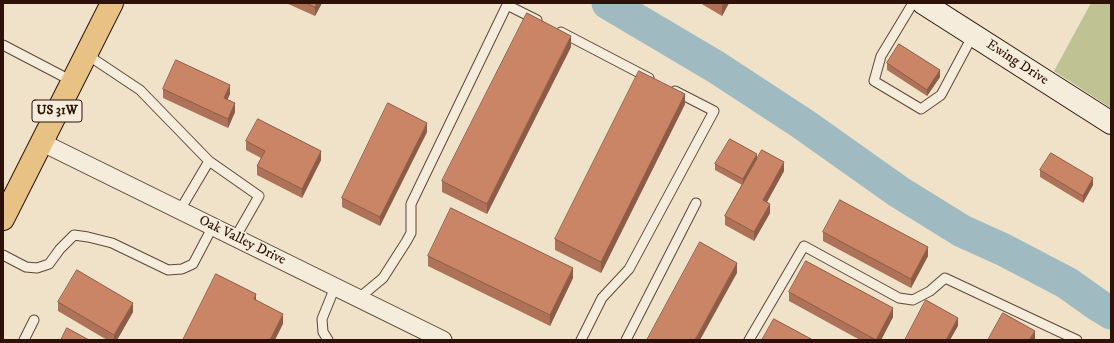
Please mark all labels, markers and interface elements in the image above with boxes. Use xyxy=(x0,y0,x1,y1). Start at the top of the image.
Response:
street label: Ewing Drive xyxy=(983,37,1051,89)
road number: US 31W xyxy=(32,100,82,122)
street label: Oak Valley Drive xyxy=(196,213,288,269)

